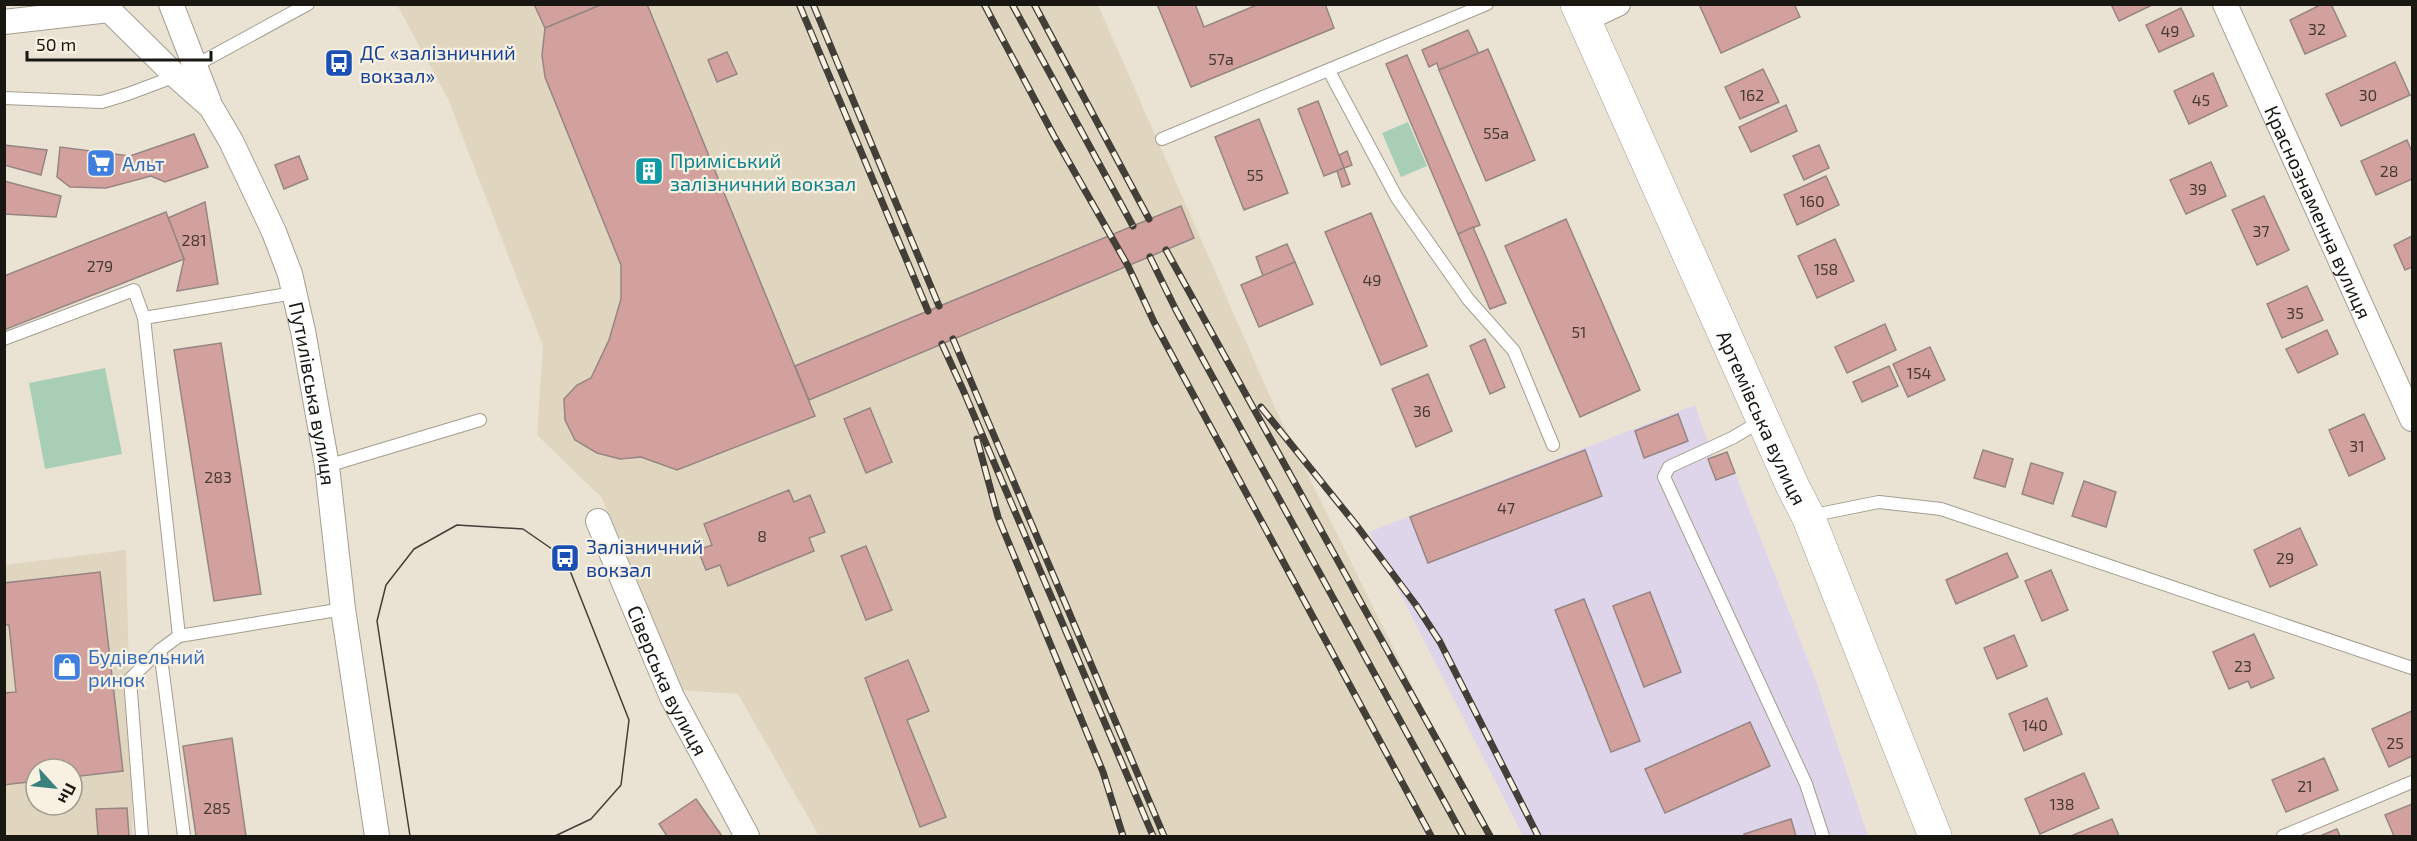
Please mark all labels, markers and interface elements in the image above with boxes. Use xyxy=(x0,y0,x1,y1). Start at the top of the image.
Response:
house number: 32 xyxy=(2308,19,2326,38)
house number: 49 xyxy=(2161,21,2180,40)
scale bar xyxy=(27,24,212,62)
text: 50 m xyxy=(36,33,76,55)
place label: ДС «залізничний вокзал» xyxy=(360,40,516,87)
bus stop icon: ДС «залізничний вокзал» xyxy=(323,47,355,79)
house number: 57а xyxy=(1208,49,1234,68)
house number: 162 xyxy=(1740,85,1764,104)
house number: 30 xyxy=(2359,85,2377,104)
house number: 45 xyxy=(2192,90,2210,109)
street label: Краснознаменна вулиця xyxy=(2260,101,2377,322)
house number: 55а xyxy=(1483,123,1509,142)
supermarket icon: Альт xyxy=(85,147,117,179)
place label: Приміський залізничний вокзал xyxy=(670,148,856,195)
place label: Альт xyxy=(122,151,165,175)
building icon: Приміський залізничний вокзал xyxy=(633,155,665,187)
house number: 28 xyxy=(2380,161,2398,180)
house number: 55 xyxy=(1246,165,1264,184)
house number: 39 xyxy=(2189,179,2207,198)
house number: 160 xyxy=(1799,191,1825,210)
house number: 37 xyxy=(2252,221,2270,240)
house number: 281 xyxy=(181,230,207,249)
house number: 279 xyxy=(87,256,113,275)
house number: 158 xyxy=(1814,259,1838,278)
house number: 49 xyxy=(1363,270,1382,289)
street label: Путилівська вулиця xyxy=(285,299,341,487)
house number: 35 xyxy=(2286,303,2304,322)
house number: 51 xyxy=(1572,322,1586,341)
street label: Артемівська вулиця xyxy=(1712,326,1812,509)
house number: 154 xyxy=(1907,363,1932,382)
house number: 36 xyxy=(1413,401,1431,420)
house number: 31 xyxy=(2349,436,2365,455)
house number: 283 xyxy=(204,467,232,486)
house number: 47 xyxy=(1497,498,1515,517)
house number: 8 xyxy=(757,526,767,545)
place label: Залізничний вокзал xyxy=(586,534,703,581)
bus stop icon: Залізничний вокзал xyxy=(549,542,581,574)
house number: 29 xyxy=(2276,548,2294,567)
street label: Сіверська вулиця xyxy=(623,602,713,760)
place label: Будівельний ринок xyxy=(88,644,205,691)
shop icon: Будівельний ринок xyxy=(51,651,83,683)
house number: 23 xyxy=(2234,656,2252,675)
house number: 140 xyxy=(2022,715,2048,734)
house number: 25 xyxy=(2386,733,2404,752)
north arrow xyxy=(24,757,84,817)
house number: 21 xyxy=(2297,776,2313,795)
text: Пн xyxy=(55,780,81,808)
house number: 138 xyxy=(2050,794,2074,813)
house number: 285 xyxy=(203,798,231,817)

